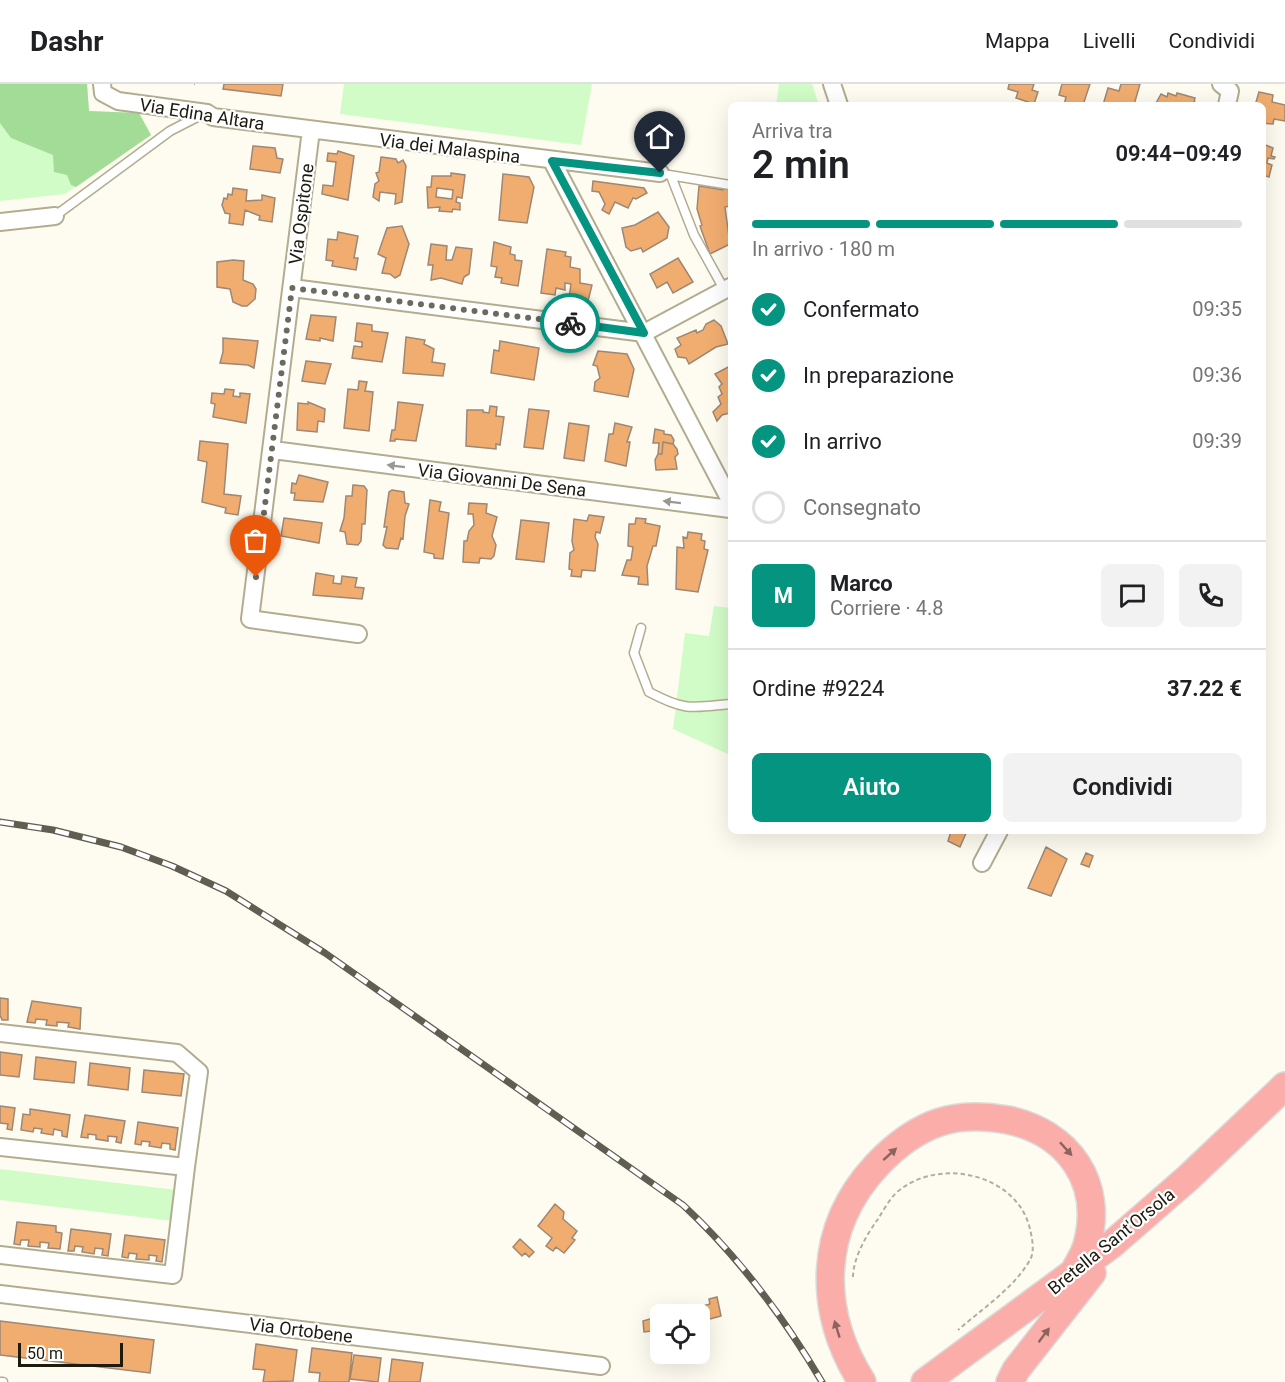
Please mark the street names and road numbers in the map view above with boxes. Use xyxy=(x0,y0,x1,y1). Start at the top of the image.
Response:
street label: Via Edina Altara xyxy=(138,94,266,134)
street label: Via dei Malaspina xyxy=(378,129,522,167)
street label: Via Ospitone xyxy=(284,162,318,266)
street label: Via Giovanni De Sena xyxy=(416,459,588,501)
street label: Bretella Sant'Orsola xyxy=(1043,1184,1179,1298)
street label: Via Ortobene xyxy=(248,1313,354,1347)

